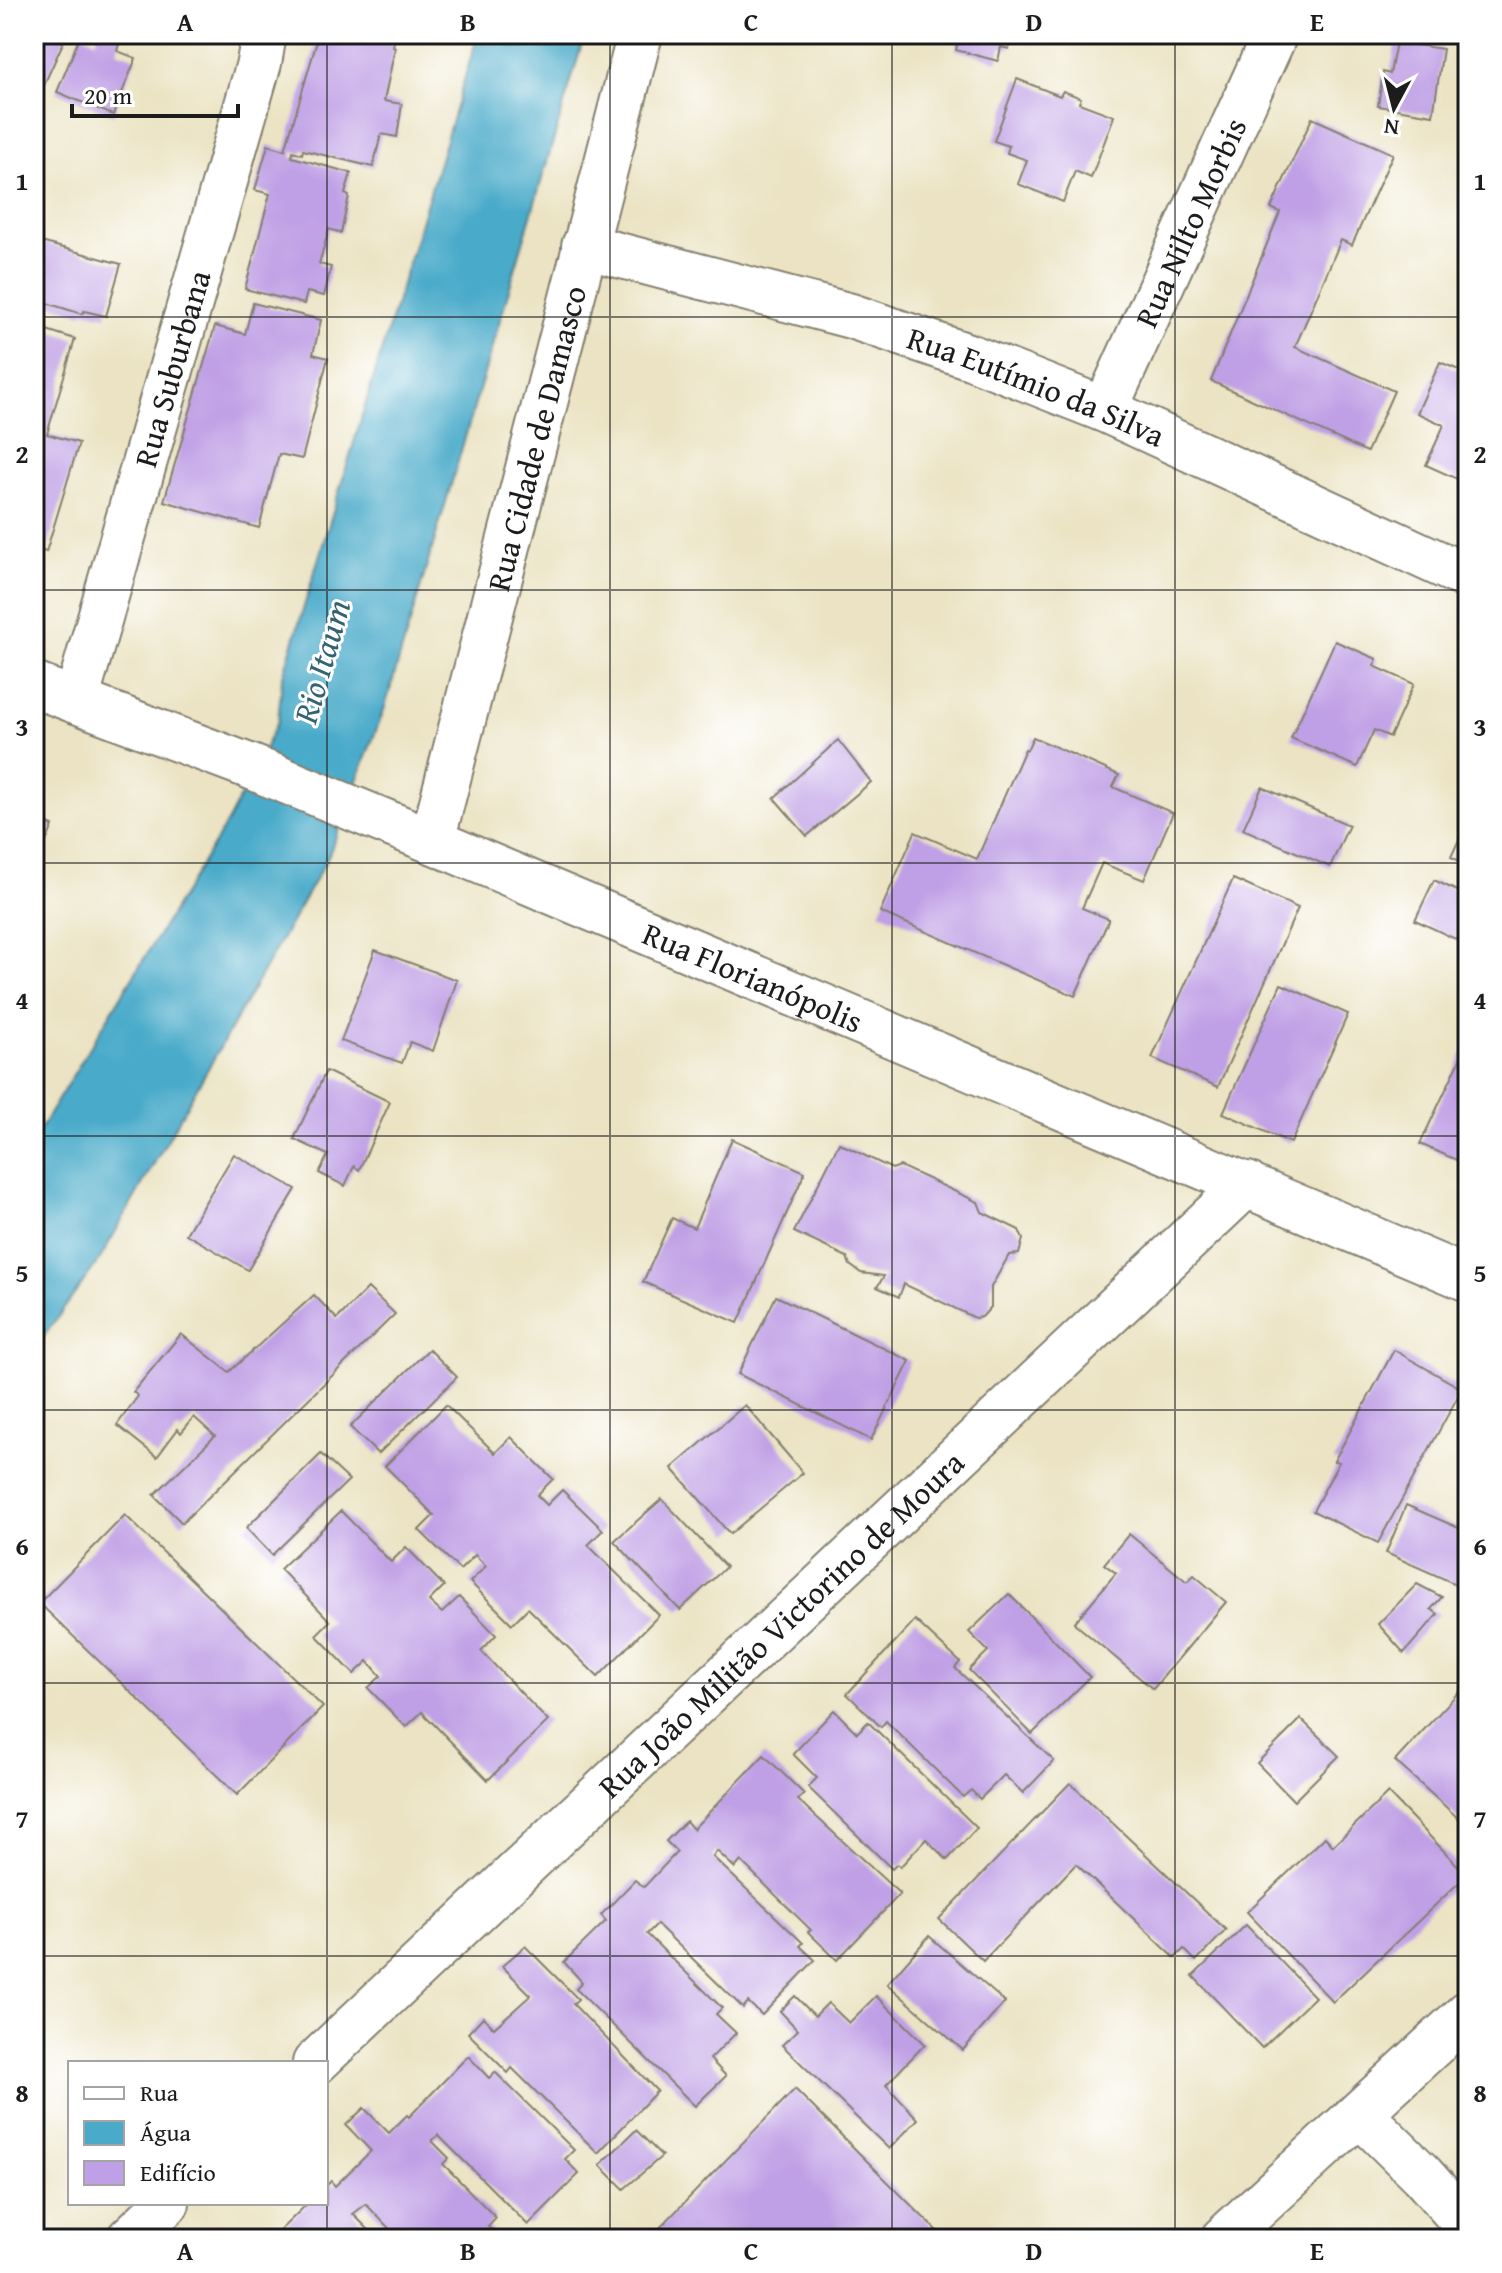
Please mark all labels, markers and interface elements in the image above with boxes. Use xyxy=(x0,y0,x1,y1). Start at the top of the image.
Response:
text: A xyxy=(177,2,194,41)
text: B xyxy=(460,2,476,41)
text: C xyxy=(744,2,758,41)
text: D xyxy=(1026,2,1042,41)
text: E xyxy=(1310,2,1324,41)
scale bar xyxy=(72,68,238,118)
north arrow xyxy=(1354,68,1434,148)
text: 20 m xyxy=(84,78,132,113)
street label: Rua Nilto Morbis xyxy=(1122,110,1258,335)
text: N xyxy=(1382,111,1401,145)
text: 1 xyxy=(15,161,29,200)
text: 1 xyxy=(1473,161,1487,200)
street label: Rua Suburbana xyxy=(121,265,222,472)
street label: Rua Cidade de Damasco xyxy=(474,280,598,596)
street label: Rua Eutímio da Silva xyxy=(901,314,1173,458)
text: 2 xyxy=(15,434,29,473)
text: 2 xyxy=(1473,434,1487,473)
water label: Rio Itaum xyxy=(280,593,362,730)
text: 3 xyxy=(15,707,29,746)
text: 3 xyxy=(1473,707,1487,746)
street label: Rua Florianópolis xyxy=(636,909,870,1044)
text: 4 xyxy=(15,980,29,1019)
text: 4 xyxy=(1473,980,1487,1019)
text: 5 xyxy=(15,1253,29,1292)
text: 5 xyxy=(1473,1253,1487,1292)
street label: Rua João Militão Victorino de Moura xyxy=(587,1439,974,1808)
text: 6 xyxy=(15,1526,29,1565)
text: 6 xyxy=(1473,1526,1487,1565)
text: 7 xyxy=(15,1799,29,1838)
text: 7 xyxy=(1473,1799,1487,1838)
legend xyxy=(68,2061,328,2205)
text: 8 xyxy=(15,2073,29,2112)
text: 8 xyxy=(1473,2073,1487,2112)
text: Rua xyxy=(140,2075,179,2110)
text: Água xyxy=(140,2115,191,2150)
text: Edifício xyxy=(140,2155,216,2190)
text: A xyxy=(177,2231,194,2270)
text: B xyxy=(460,2231,476,2270)
text: C xyxy=(744,2231,758,2270)
text: D xyxy=(1026,2231,1042,2270)
text: E xyxy=(1310,2231,1324,2270)

